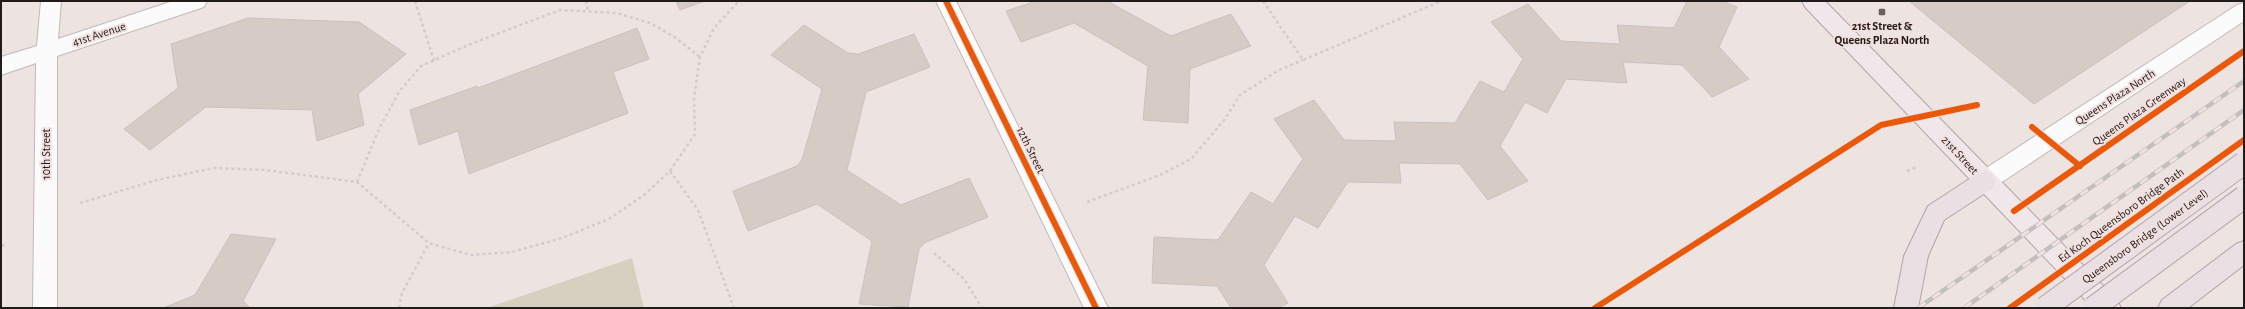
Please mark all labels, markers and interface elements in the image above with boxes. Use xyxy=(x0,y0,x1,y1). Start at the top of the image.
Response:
marker: 21st Street & Queens Plaza North xyxy=(1877,7,1887,17)
street label: 41st Avenue xyxy=(71,20,127,48)
place label: 21st Street & Queens Plaza North xyxy=(1834,20,1930,47)
street label: Queens Plaza North xyxy=(2073,67,2158,128)
street label: Queens Plaza Greenway xyxy=(2090,74,2188,149)
street label: 12th Street xyxy=(1015,125,1047,175)
street label: 10th Street xyxy=(40,128,52,179)
street label: 21st Street xyxy=(1939,133,1981,177)
street label: Ed Koch Queensboro Bridge Path xyxy=(2056,165,2187,265)
street label: Queensboro Bridge (Lower Level) xyxy=(2080,186,2211,287)

